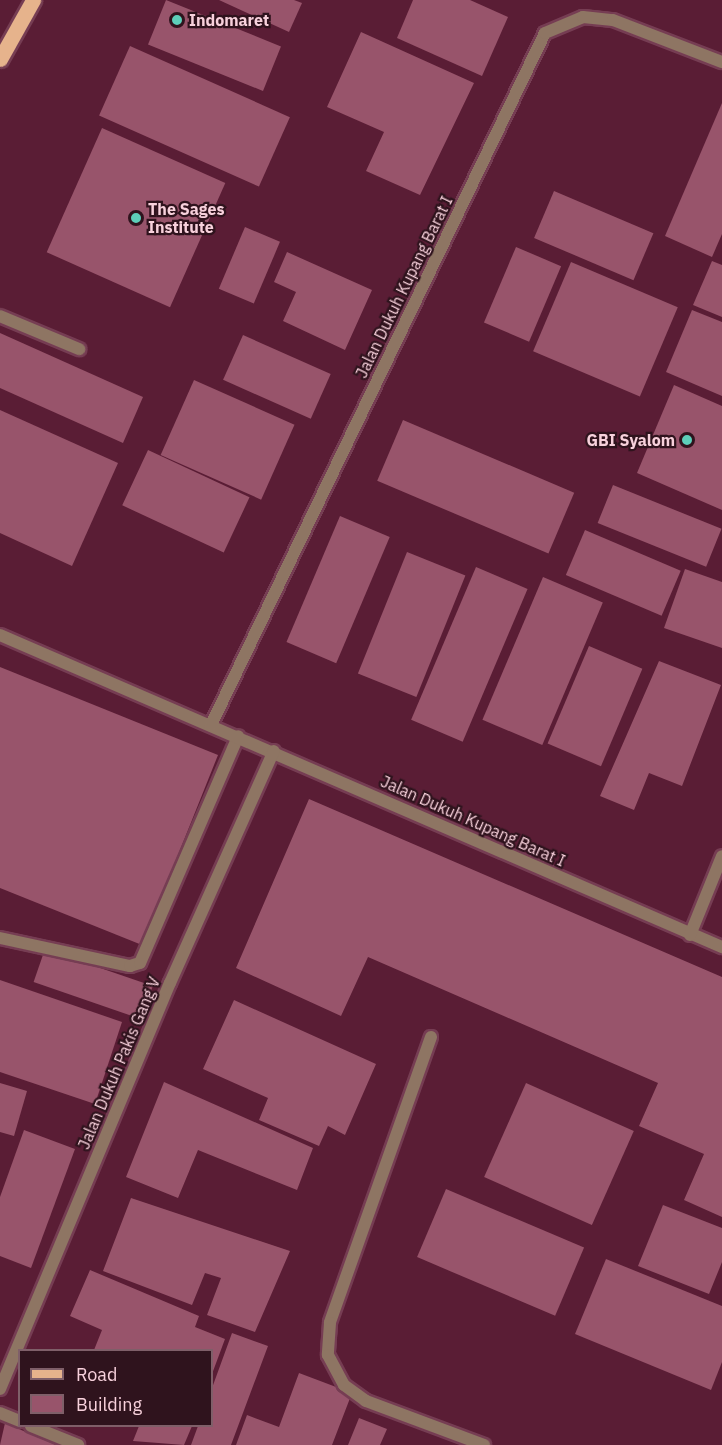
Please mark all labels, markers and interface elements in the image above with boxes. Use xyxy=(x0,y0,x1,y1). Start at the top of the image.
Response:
place label: Indomaret xyxy=(189,10,269,30)
marker: Indomaret xyxy=(170,13,184,27)
street label: Jalan Dukuh Kupang Barat I xyxy=(352,193,456,381)
place label: The Sages Institute xyxy=(148,199,225,237)
marker: The Sages Institute xyxy=(129,211,143,225)
place label: GBI Syalom xyxy=(587,430,675,450)
marker: GBI Syalom xyxy=(680,433,694,447)
street label: Jalan Dukuh Kupang Barat I xyxy=(378,772,568,870)
street label: Jalan Dukuh Pakis Gang V xyxy=(74,974,164,1152)
legend xyxy=(18,1349,213,1427)
text: Road xyxy=(76,1363,117,1386)
text: Building xyxy=(76,1393,142,1416)

